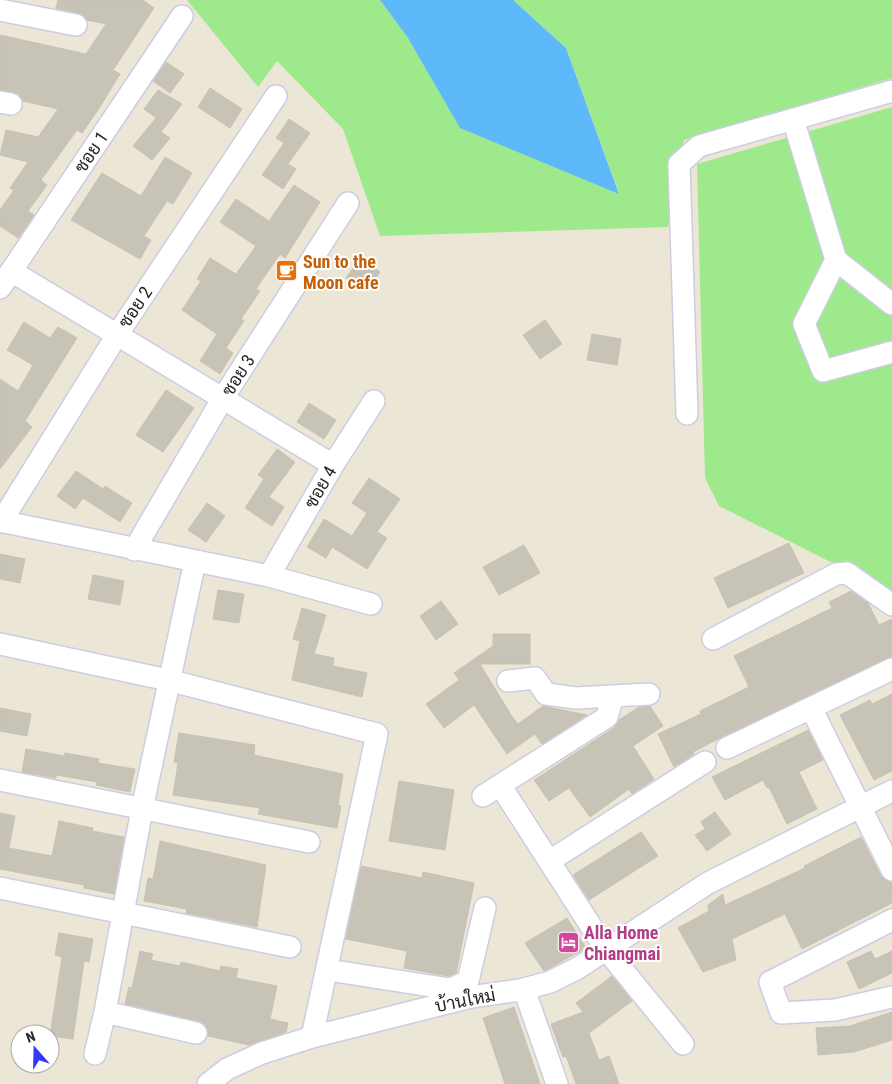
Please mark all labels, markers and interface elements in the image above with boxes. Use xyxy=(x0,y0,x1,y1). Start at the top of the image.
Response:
street label: ซอย 1 xyxy=(70,127,112,177)
place label: Sun to the Moon cafe xyxy=(303,251,379,293)
cafe icon: Sun to the Moon cafe xyxy=(275,259,299,283)
street label: ซอย 2 xyxy=(114,282,156,332)
street label: ซอย 3 xyxy=(217,350,259,400)
street label: ซอย 4 xyxy=(300,462,340,512)
place label: Alla Home Chiangmai xyxy=(584,922,660,964)
hotel icon: Alla Home Chiangmai xyxy=(556,930,580,954)
street label: บ้านใหม่ xyxy=(433,982,497,1016)
north arrow xyxy=(10,1024,60,1074)
text: N xyxy=(24,1028,37,1046)

